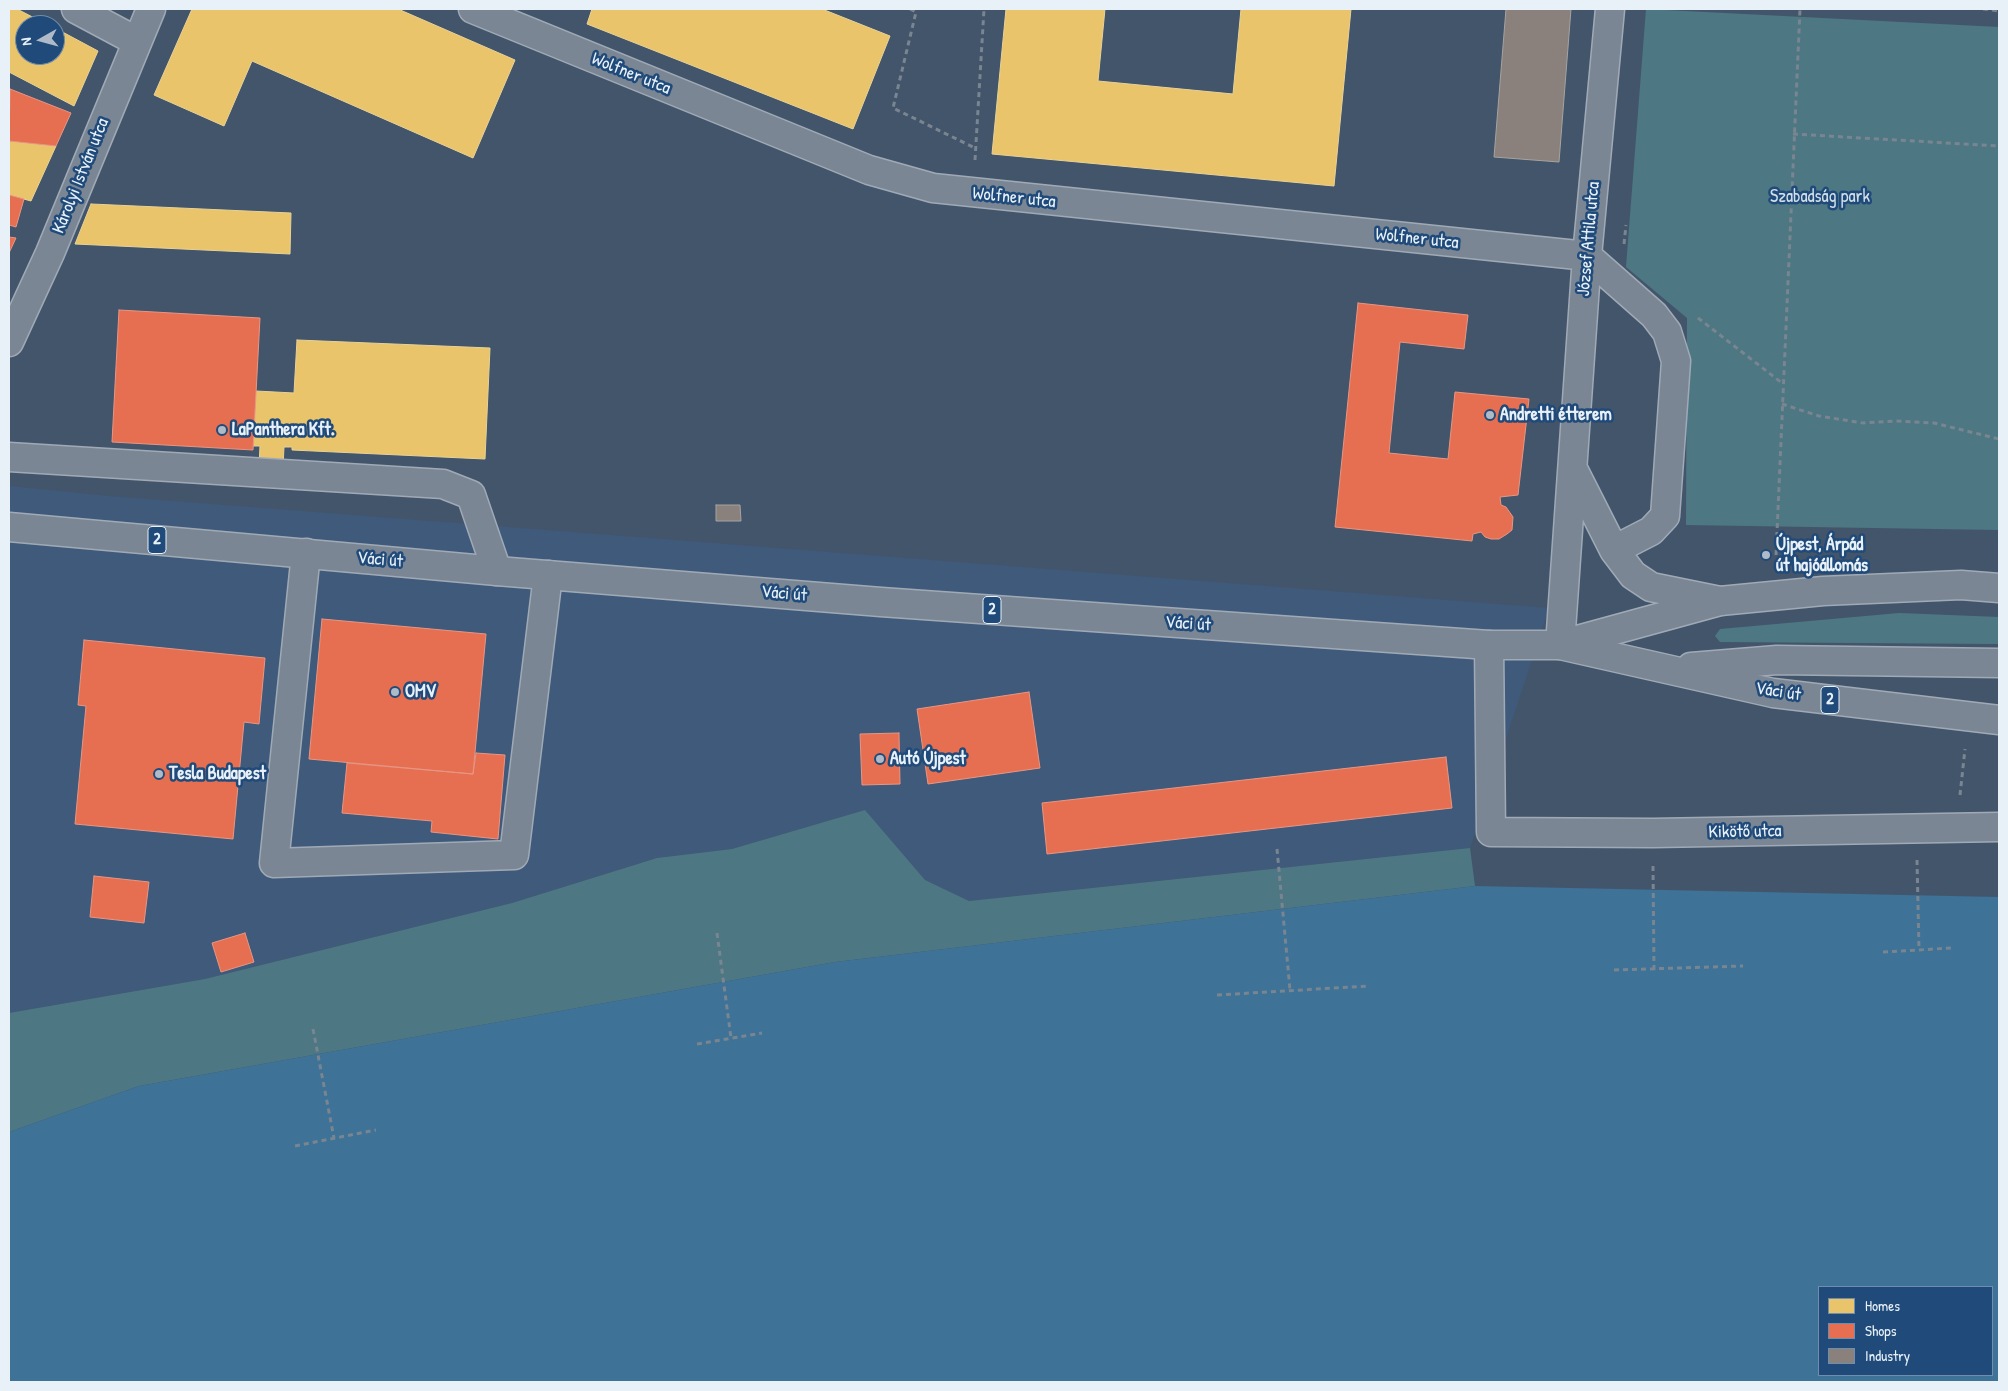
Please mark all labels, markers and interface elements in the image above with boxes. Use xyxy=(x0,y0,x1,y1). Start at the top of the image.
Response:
north arrow xyxy=(15,15,65,65)
text: N xyxy=(16,37,35,47)
street label: Wolfner utca xyxy=(588,48,674,100)
street label: Károlyi István utca xyxy=(48,115,114,237)
street label: József Attila utca xyxy=(1573,181,1605,297)
street label: Wolfner utca xyxy=(971,183,1057,213)
park label: Szabadság park xyxy=(1770,186,1870,208)
street label: Wolfner utca xyxy=(1374,224,1460,254)
place label: Andretti étterem xyxy=(1500,404,1612,426)
marker: Andretti étterem xyxy=(1484,409,1496,421)
place label: LaPanthera Kft. xyxy=(232,419,335,441)
marker: LaPanthera Kft. xyxy=(216,424,228,436)
road number: 2 xyxy=(148,526,166,554)
place label: Újpest, Árpád út hajóállomás xyxy=(1776,534,1868,576)
street label: Váci út xyxy=(356,547,404,573)
marker: Újpest, Árpád út hajóállomás xyxy=(1760,549,1772,561)
street label: Váci út xyxy=(760,581,808,607)
road number: 2 xyxy=(983,596,1001,624)
street label: Váci út xyxy=(1164,612,1212,636)
street label: Váci út xyxy=(1754,678,1802,706)
place label: OMV xyxy=(405,681,436,703)
marker: OMV xyxy=(389,686,401,698)
road number: 2 xyxy=(1821,686,1839,714)
place label: Autó Újpest xyxy=(890,748,966,770)
marker: Autó Újpest xyxy=(874,753,886,765)
place label: Tesla Budapest xyxy=(169,763,266,785)
marker: Tesla Budapest xyxy=(153,768,165,780)
street label: Kikötő utca xyxy=(1708,821,1782,843)
legend xyxy=(1818,1286,1993,1376)
text: Homes xyxy=(1865,1295,1900,1316)
text: Shops xyxy=(1865,1320,1896,1341)
text: Industry xyxy=(1865,1345,1910,1366)

